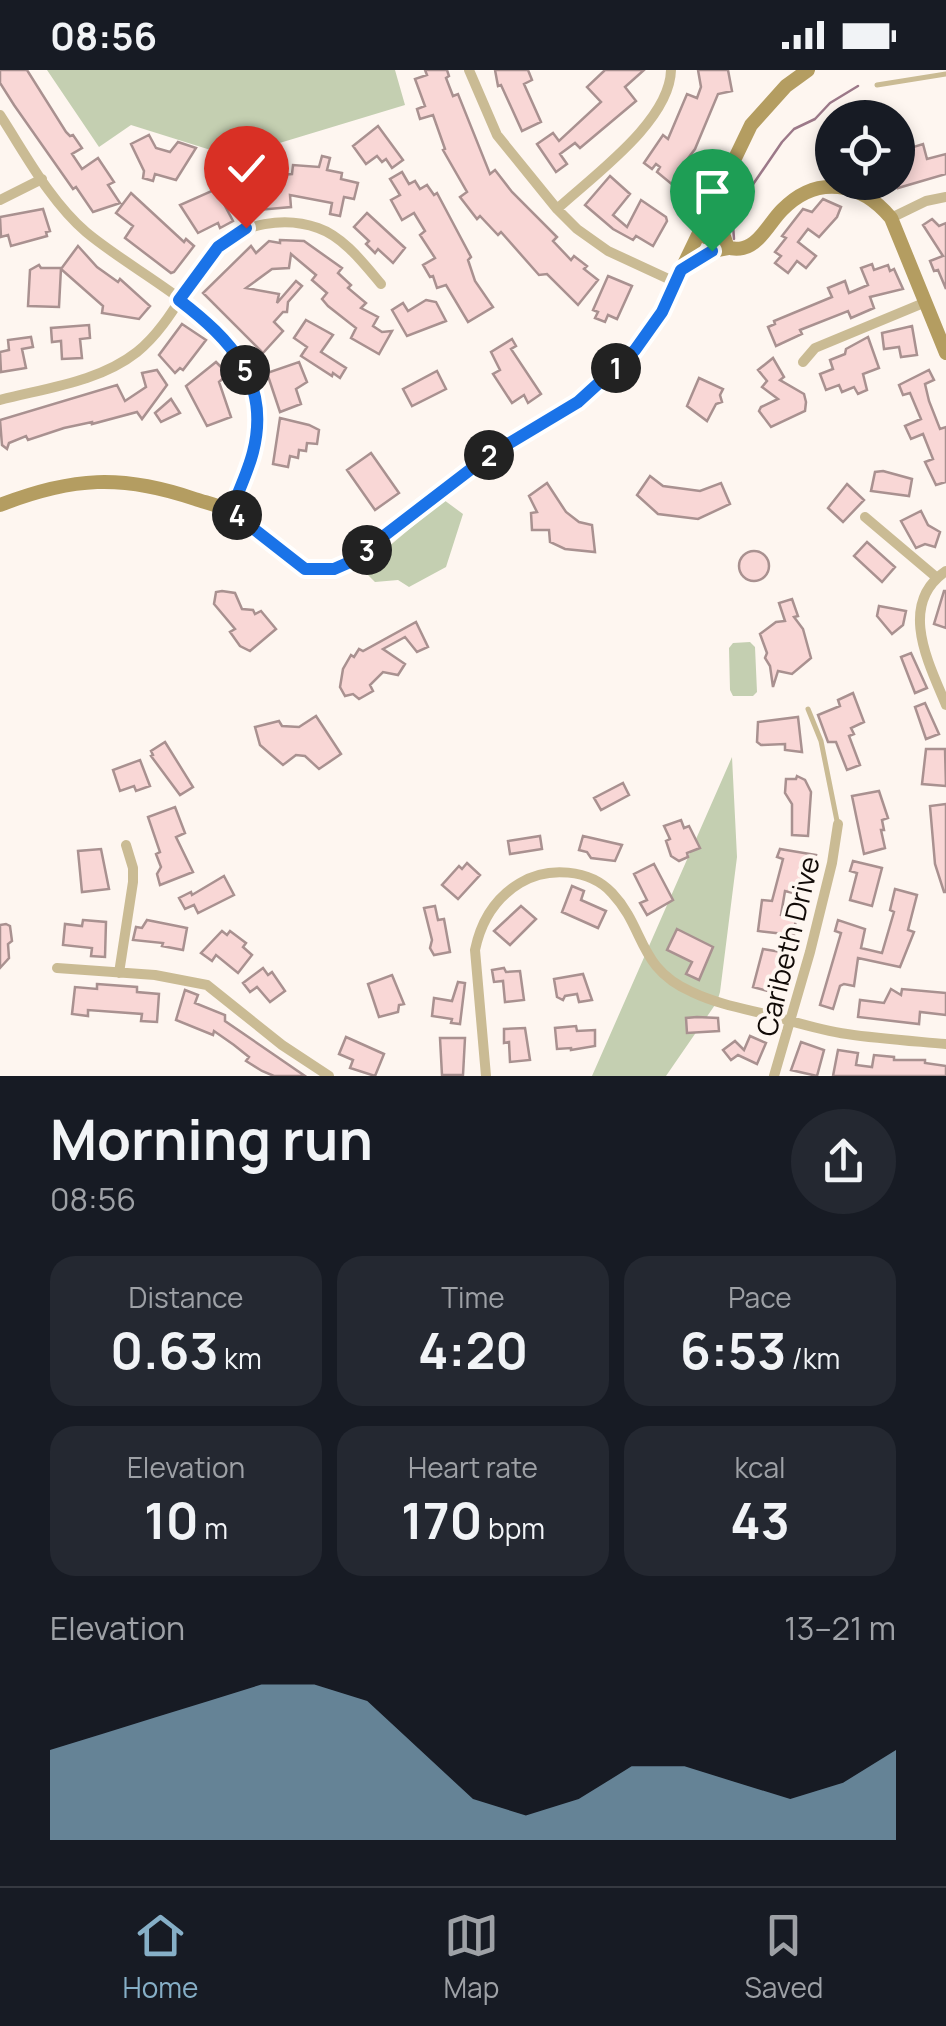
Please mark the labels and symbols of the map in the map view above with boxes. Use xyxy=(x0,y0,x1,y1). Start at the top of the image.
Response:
pin xyxy=(204,126,289,229)
pin xyxy=(670,149,755,252)
pin: 1 xyxy=(591,343,641,393)
pin: 5 xyxy=(220,345,270,395)
pin: 2 xyxy=(464,430,514,480)
pin: 4 xyxy=(212,490,262,540)
pin: 3 xyxy=(342,525,392,575)
street label: Caribeth Drive xyxy=(746,852,828,1040)

